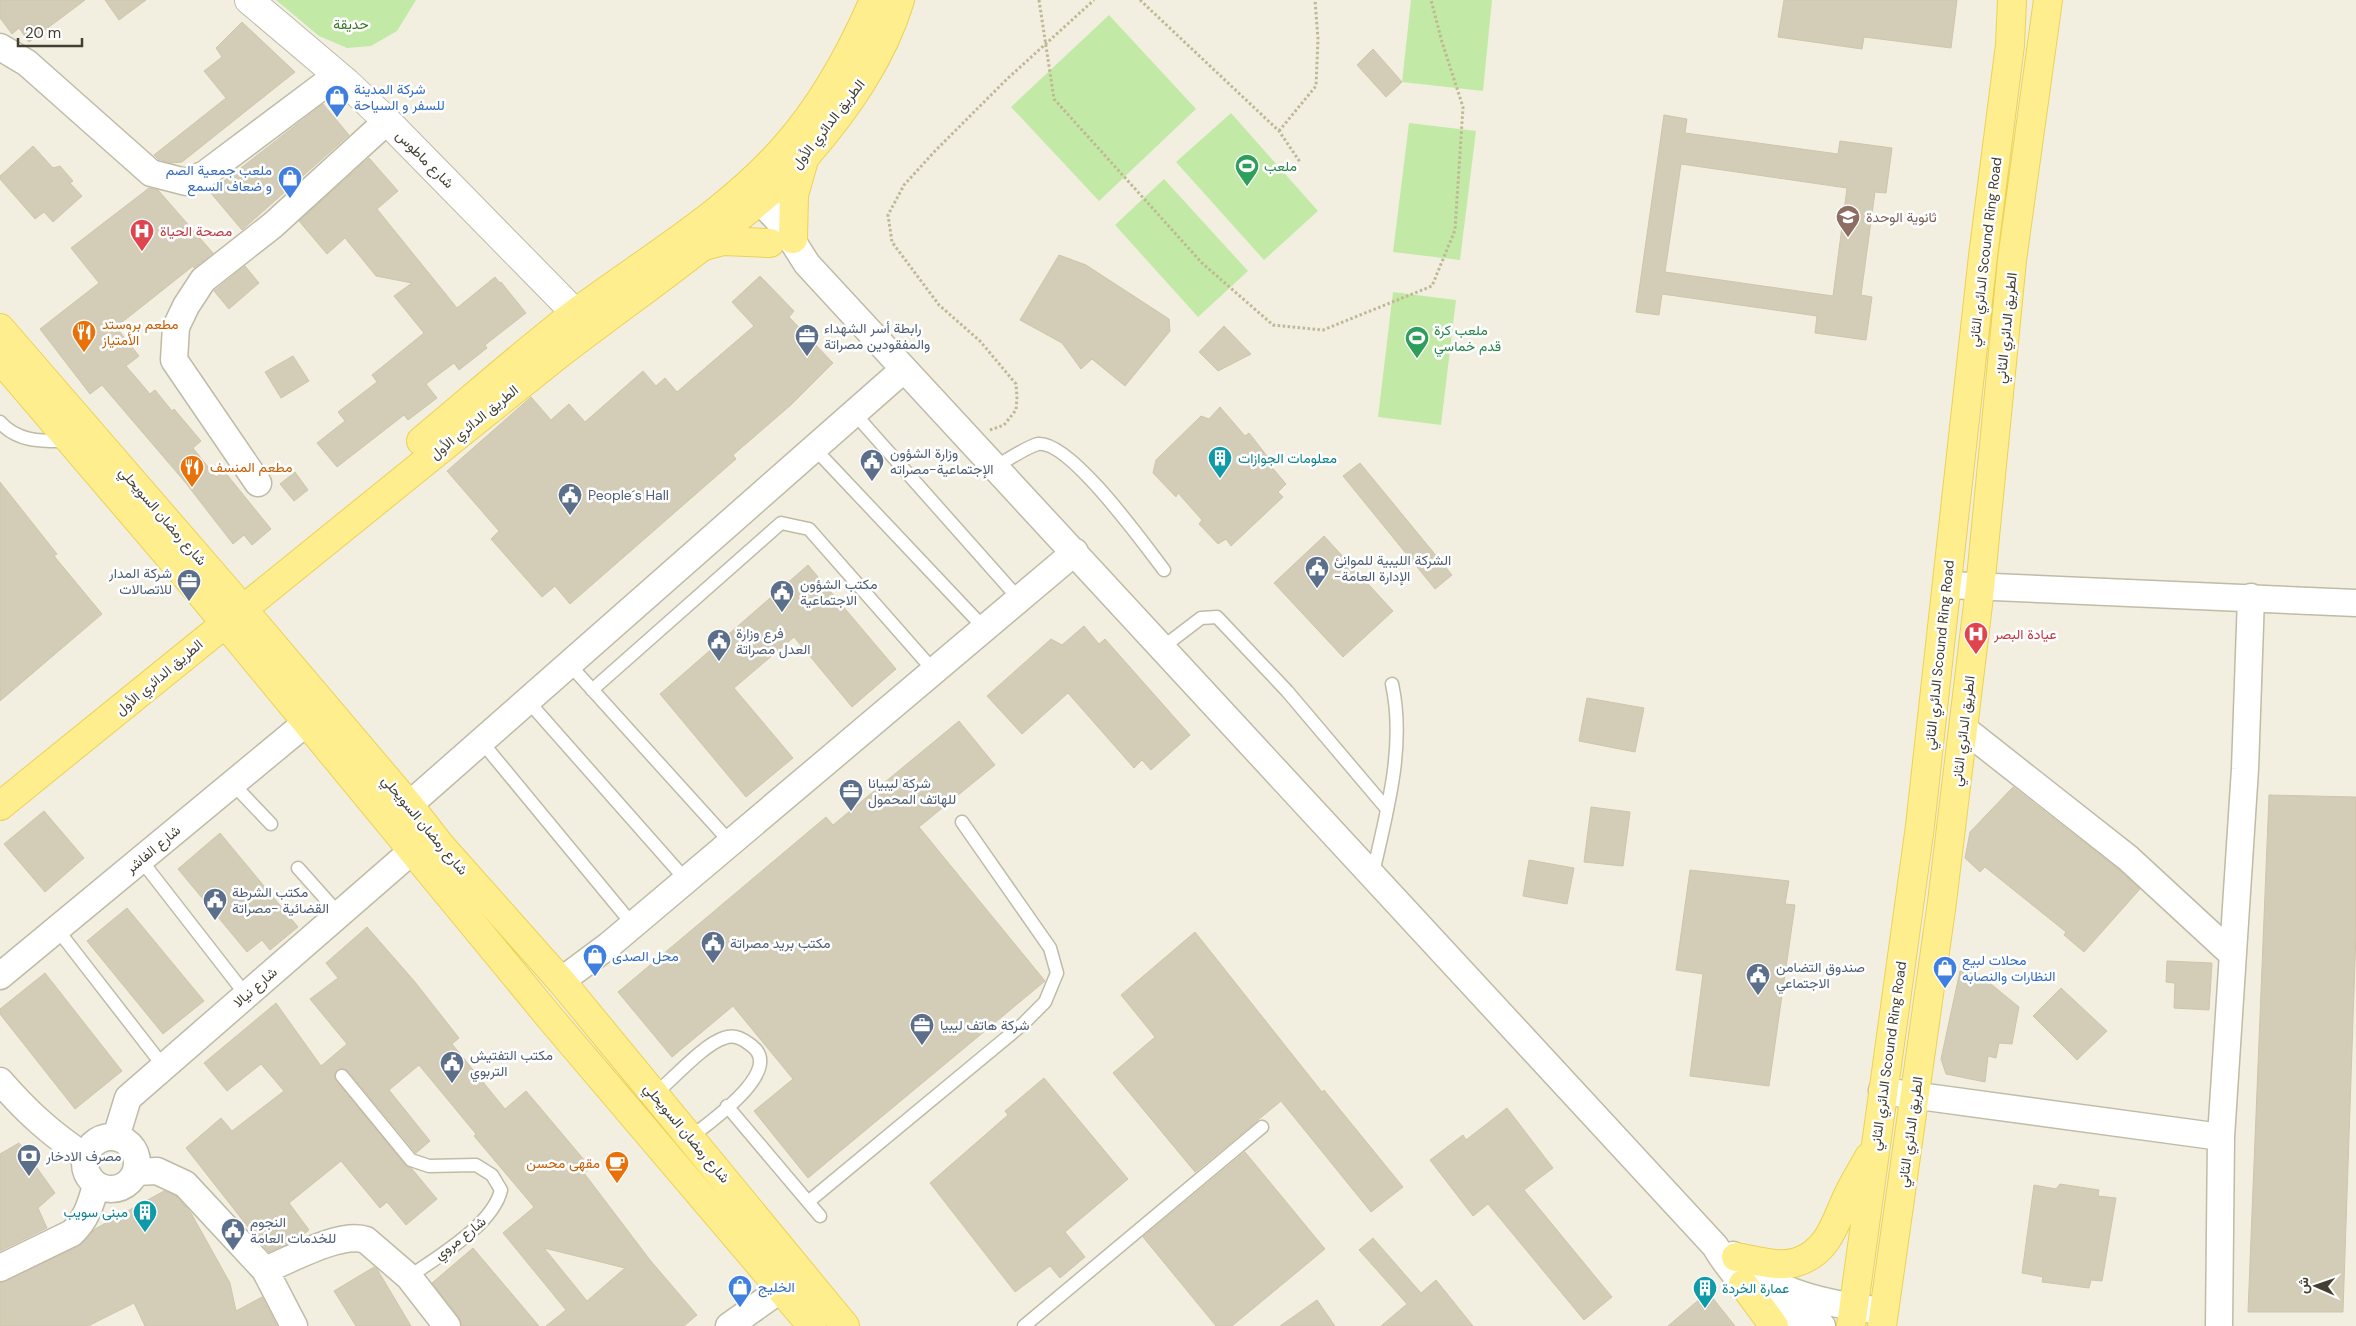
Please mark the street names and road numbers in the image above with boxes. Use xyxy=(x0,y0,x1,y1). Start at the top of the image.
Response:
street label: الطريق الدائري الأول xyxy=(787,76,871,174)
street label: شارع ماطوس xyxy=(391,126,458,193)
street label: الدائري الثاني Scound Ring Road xyxy=(1964,156,2009,348)
street label: الطريق الدائري الثاني xyxy=(1991,272,2024,385)
street label: الطريق الدائري الأول xyxy=(426,381,524,466)
street label: شارع رمضان السويحلي xyxy=(113,463,211,571)
street label: الدائري الثاني Scound Ring Road xyxy=(1920,559,1961,751)
street label: الطريق الدائري الأول xyxy=(112,635,208,721)
street label: الطريق الدائري الثاني xyxy=(1947,674,1982,788)
street label: شارع رمضان السويحلي xyxy=(376,771,472,880)
street label: شارع الفاشر xyxy=(121,821,185,879)
street label: الدائري الثاني Scound Ring Road xyxy=(1866,960,1913,1152)
street label: شارع نيالا xyxy=(229,963,282,1013)
street label: الطريق الدائري الثاني xyxy=(1893,1075,1930,1189)
street label: شارع رمضان السويحلي xyxy=(638,1079,734,1188)
street label: شارع مروي xyxy=(431,1212,491,1266)

